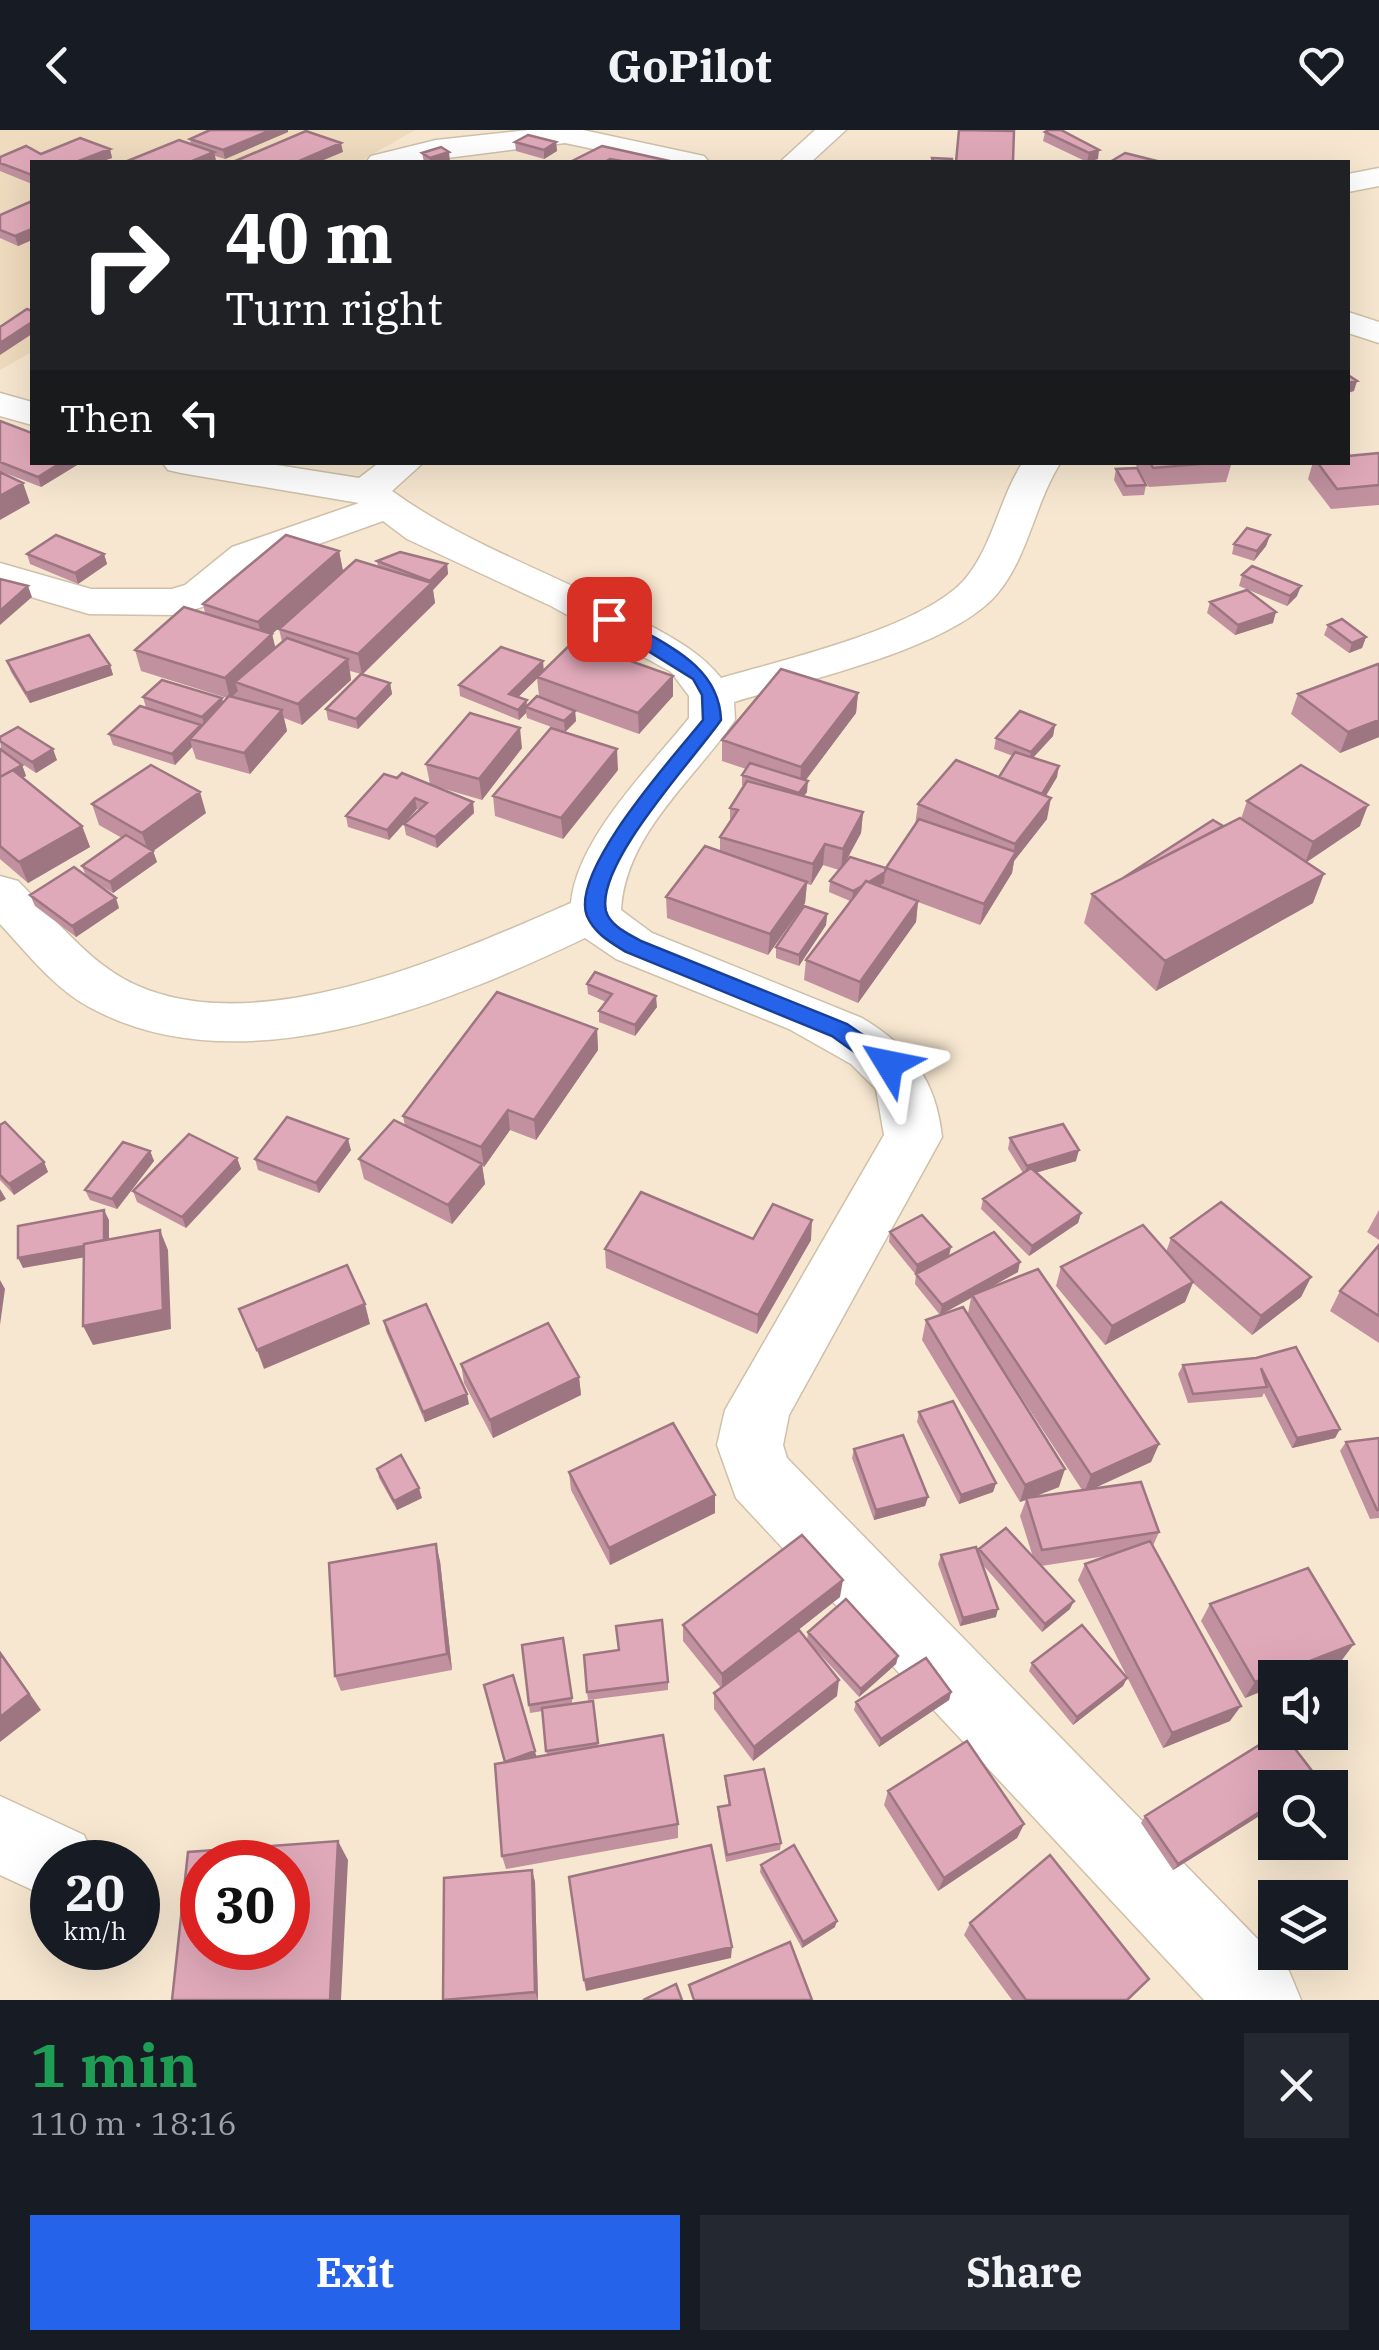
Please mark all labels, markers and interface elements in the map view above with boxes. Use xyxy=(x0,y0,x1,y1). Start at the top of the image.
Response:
text: GoPilot xyxy=(607,36,772,94)
icon: back xyxy=(30,38,85,93)
icon: heart xyxy=(1294,38,1349,93)
text: 40 m xyxy=(225,191,393,282)
icon: right xyxy=(60,200,190,330)
text: Turn right xyxy=(225,279,443,337)
icon: left xyxy=(173,390,228,445)
text: Then xyxy=(60,393,153,442)
pin xyxy=(567,577,652,662)
icon: arrive xyxy=(582,592,637,647)
position arrow xyxy=(837,1012,941,1116)
map controls xyxy=(1258,1660,1348,1970)
button: sound xyxy=(1258,1660,1348,1750)
button: search xyxy=(1258,1770,1348,1860)
speed limit sign: 30 xyxy=(180,1840,310,1970)
text: 20 xyxy=(65,1860,125,1925)
button: layers xyxy=(1258,1880,1348,1970)
text: km/h xyxy=(63,1914,127,1947)
text: 1 min xyxy=(30,2025,198,2104)
button: close xyxy=(1244,2033,1349,2138)
text: 110 m · 18:16 xyxy=(30,2102,237,2144)
button: Exit xyxy=(30,2215,680,2330)
button: Share xyxy=(700,2215,1349,2330)

